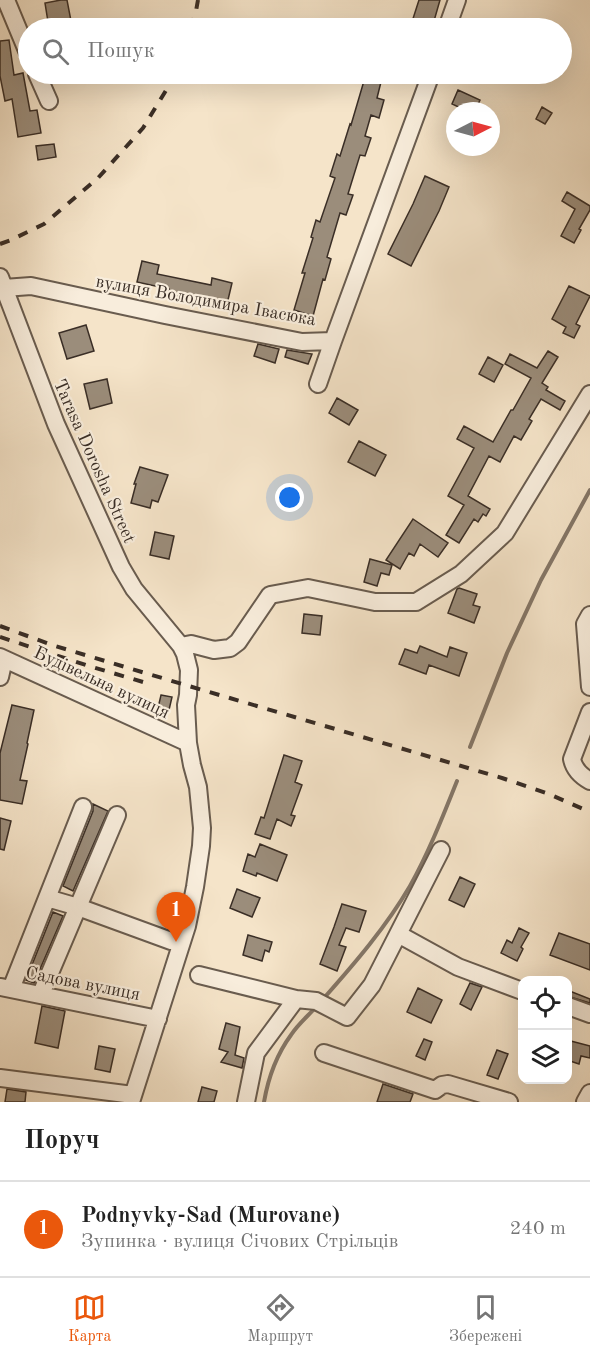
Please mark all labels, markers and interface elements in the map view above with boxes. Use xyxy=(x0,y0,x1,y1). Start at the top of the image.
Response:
search box xyxy=(18,18,572,84)
icon: search xyxy=(39,35,72,68)
text: Пошук xyxy=(87,40,155,62)
north arrow xyxy=(446,102,500,156)
street label: вулиця Володимира Івасюка xyxy=(94,273,317,329)
street label: Tarasa Dorosha Street xyxy=(50,377,138,546)
your location xyxy=(275,483,304,512)
street label: Будівельна вулиця xyxy=(31,644,172,722)
pin: 1 xyxy=(156,892,195,942)
street label: Садова вулиця xyxy=(24,964,142,1004)
map controls xyxy=(518,976,572,1084)
button: locate xyxy=(518,976,572,1030)
button: layers xyxy=(518,1030,572,1084)
text: Поруч xyxy=(24,1128,100,1154)
text: Podnyvky-Sad (Murovane) xyxy=(81,1205,340,1227)
text: 1 xyxy=(38,1219,49,1239)
text: 240 m xyxy=(510,1219,566,1239)
text: Зупинка · вулиця Січових Стрільців xyxy=(81,1232,398,1252)
tab: Карта xyxy=(68,1291,111,1347)
tab: Маршрут xyxy=(247,1291,313,1347)
tab: Збережені xyxy=(449,1291,522,1347)

